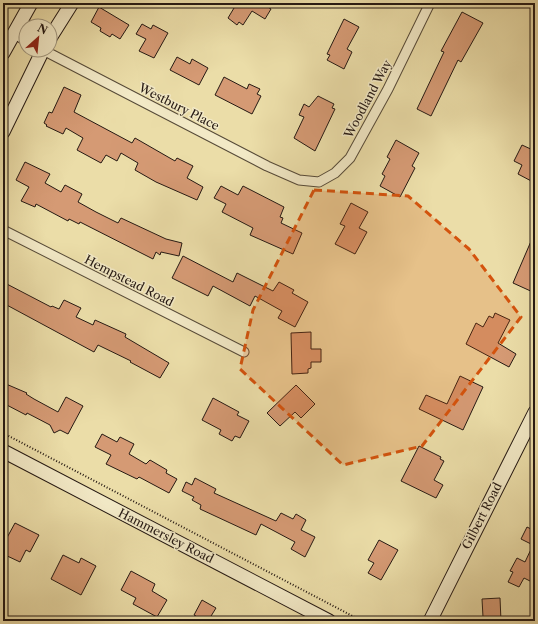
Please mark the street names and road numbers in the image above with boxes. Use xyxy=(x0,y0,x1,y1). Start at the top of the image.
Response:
street label: Woodland Way xyxy=(340,57,395,141)
street label: Westbury Place xyxy=(136,79,222,133)
street label: Hempstead Road xyxy=(82,252,177,310)
street label: Gilbert Road xyxy=(458,479,505,552)
street label: Hammersley Road xyxy=(116,505,217,566)

